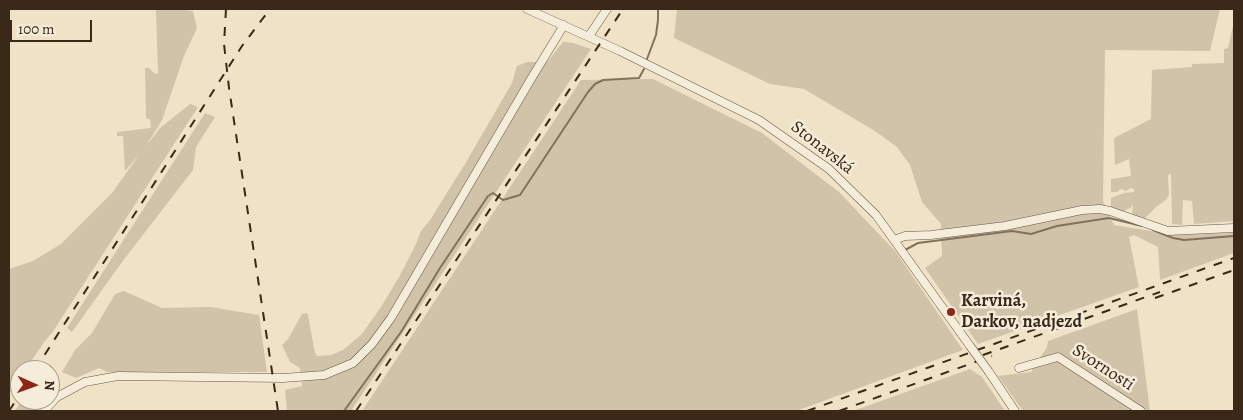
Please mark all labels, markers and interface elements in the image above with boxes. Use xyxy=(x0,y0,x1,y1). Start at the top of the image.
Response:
scale bar xyxy=(12,10,95,42)
text: 100 m xyxy=(18,19,55,39)
street label: Stonavská xyxy=(786,117,858,179)
place label: Karviná, Darkov, nadjezd xyxy=(961,291,1082,334)
marker: Karviná, Darkov, nadjezd xyxy=(945,306,957,318)
street label: Svornosti xyxy=(1068,340,1138,396)
north arrow xyxy=(10,360,60,410)
text: N xyxy=(40,380,59,391)

